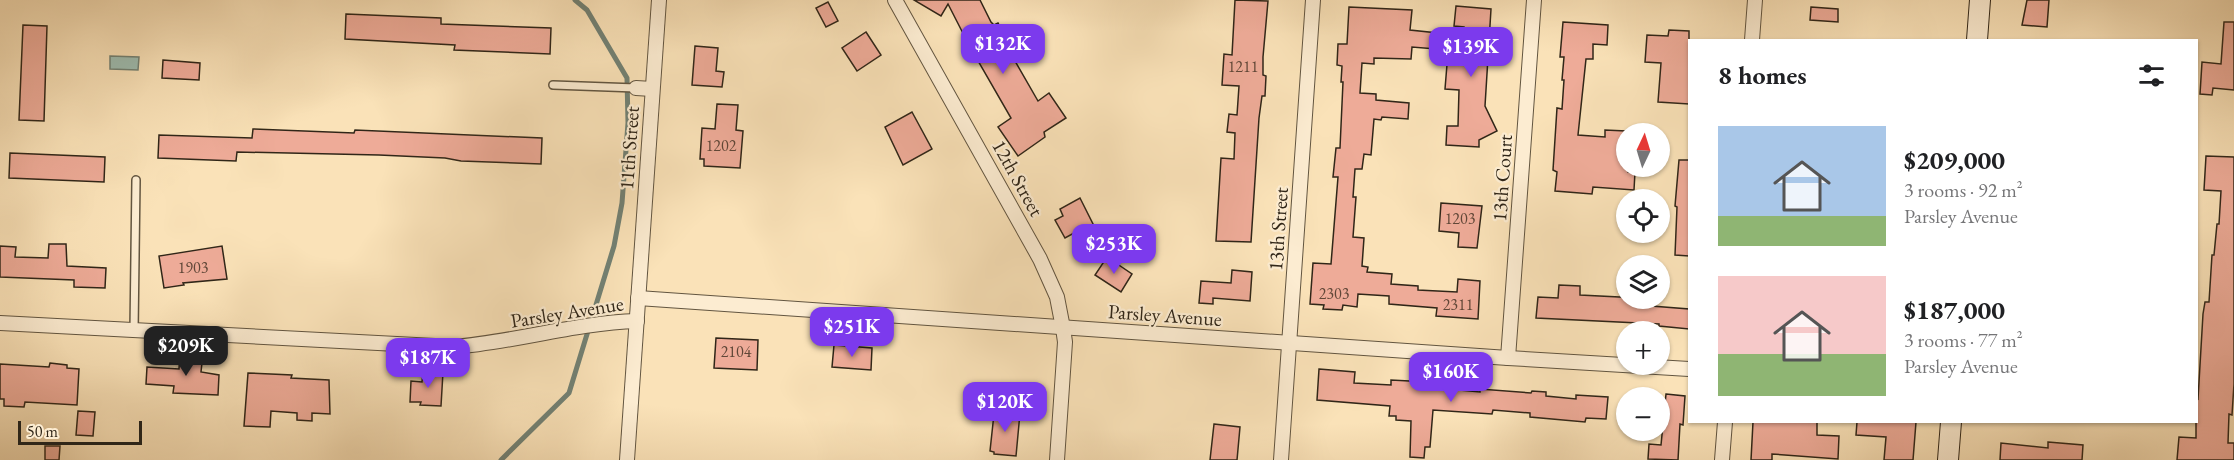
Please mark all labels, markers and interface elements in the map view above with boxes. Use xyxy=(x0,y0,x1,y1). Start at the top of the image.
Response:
pin: $132K xyxy=(961,24,1045,75)
pin: $139K xyxy=(1429,27,1513,78)
text: $132K xyxy=(975,30,1031,56)
text: $139K xyxy=(1443,33,1499,59)
house number: 1211 xyxy=(1228,56,1258,77)
text: 8 homes xyxy=(1718,58,1807,92)
icon: filters xyxy=(2135,59,2168,92)
street label: 11th Street xyxy=(613,105,645,191)
north arrow xyxy=(1616,123,1670,177)
map controls xyxy=(1616,123,1670,441)
street label: 13th Court xyxy=(1486,133,1518,222)
house number: 1202 xyxy=(706,135,737,156)
street label: 12th Street xyxy=(986,135,1050,222)
text: $209,000 xyxy=(1904,143,2005,177)
icon: home xyxy=(1766,150,1838,222)
text: 3 rooms · 92 m² xyxy=(1904,177,2023,203)
street label: 13th Street xyxy=(1262,186,1294,272)
button: locate xyxy=(1616,189,1670,243)
text: Parsley Avenue xyxy=(1904,203,2018,229)
house number: 1203 xyxy=(1445,208,1476,229)
pin: $253K xyxy=(1072,224,1156,275)
text: $253K xyxy=(1086,230,1142,256)
button: layers xyxy=(1616,255,1670,309)
house number: 1903 xyxy=(178,257,209,278)
house number: 2303 xyxy=(1319,283,1350,304)
street label: Parsley Avenue xyxy=(509,290,625,334)
text: $187,000 xyxy=(1904,293,2005,327)
house number: 2311 xyxy=(1443,294,1473,315)
street label: Parsley Avenue xyxy=(1107,298,1223,332)
icon: home xyxy=(1766,300,1838,372)
pin: $251K xyxy=(810,307,894,358)
text: $251K xyxy=(824,313,880,339)
button: + xyxy=(1616,321,1670,375)
pin: $209K xyxy=(144,326,228,377)
text: 3 rooms · 77 m² xyxy=(1904,327,2023,353)
text: $209K xyxy=(158,332,214,358)
pin: $187K xyxy=(386,338,470,389)
house number: 2104 xyxy=(721,341,752,362)
text: $187K xyxy=(400,344,456,370)
pin: $160K xyxy=(1409,352,1493,403)
text: Parsley Avenue xyxy=(1904,353,2018,379)
text: $160K xyxy=(1423,358,1479,384)
pin: $120K xyxy=(963,382,1047,433)
button: − xyxy=(1616,387,1670,441)
text: $120K xyxy=(977,388,1033,414)
scale bar xyxy=(18,418,142,446)
text: 50 m xyxy=(27,421,58,442)

